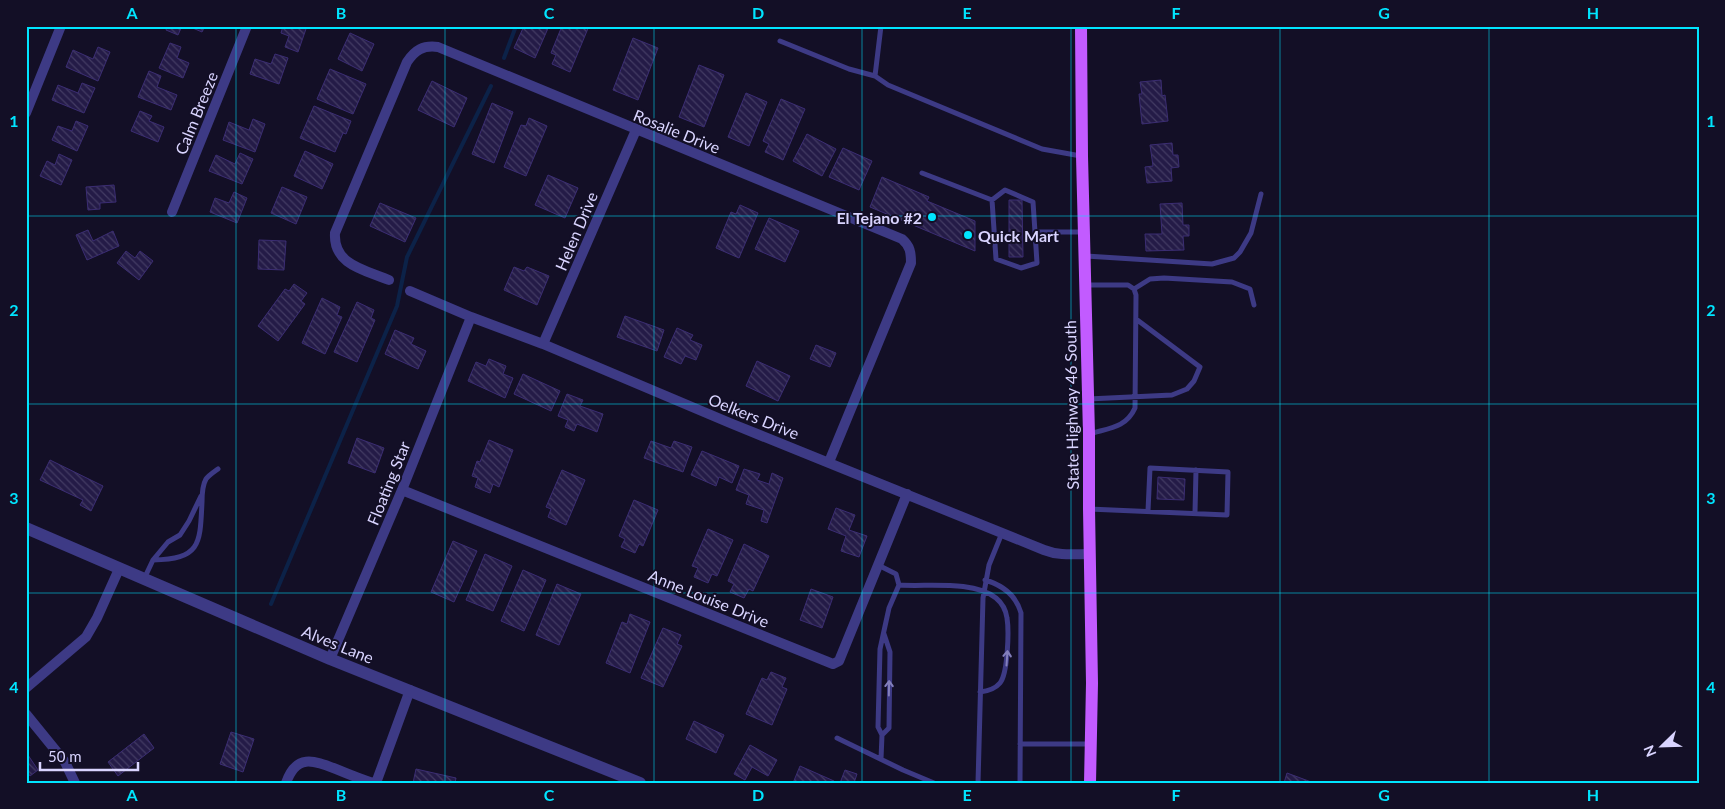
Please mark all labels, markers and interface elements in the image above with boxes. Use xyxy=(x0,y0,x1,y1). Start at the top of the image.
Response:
text: A xyxy=(125,3,138,22)
text: B xyxy=(336,3,346,22)
text: C xyxy=(544,3,555,22)
text: D xyxy=(752,3,764,22)
text: E xyxy=(962,3,972,22)
text: F xyxy=(1171,3,1181,22)
text: G xyxy=(1378,3,1390,22)
text: H xyxy=(1587,3,1599,22)
street label: Calm Breeze xyxy=(171,69,221,157)
street label: Rosalie Drive xyxy=(631,105,723,157)
text: 1 xyxy=(9,111,19,130)
text: 1 xyxy=(1706,111,1716,130)
street label: Helen Drive xyxy=(551,189,601,273)
place label: El Tejano #2 xyxy=(836,208,922,227)
marker: El Tejano #2 xyxy=(926,211,938,223)
place label: Quick Mart xyxy=(978,226,1059,245)
marker: Quick Mart xyxy=(962,229,974,241)
text: 2 xyxy=(9,300,19,319)
text: 2 xyxy=(1706,300,1716,319)
street label: State Highway 46 South xyxy=(1060,320,1082,490)
street label: Oelkers Drive xyxy=(706,389,802,443)
street label: Floating Star xyxy=(363,438,413,528)
text: 3 xyxy=(9,488,19,507)
text: 3 xyxy=(1706,488,1716,507)
street label: Anne Louise Drive xyxy=(646,565,772,631)
street label: Alves Lane xyxy=(299,621,377,667)
one-way arrow xyxy=(1002,651,1011,667)
text: 4 xyxy=(9,677,19,696)
text: 4 xyxy=(1706,677,1716,696)
one-way arrow xyxy=(884,681,894,697)
north arrow xyxy=(1638,722,1688,772)
scale bar xyxy=(40,739,138,771)
text: N xyxy=(1640,743,1660,760)
text: 50 m xyxy=(48,747,82,765)
text: A xyxy=(125,785,138,804)
text: B xyxy=(336,785,346,804)
text: C xyxy=(544,785,555,804)
text: D xyxy=(752,785,764,804)
text: E xyxy=(962,785,972,804)
text: F xyxy=(1171,785,1181,804)
text: G xyxy=(1378,785,1390,804)
text: H xyxy=(1587,785,1599,804)

